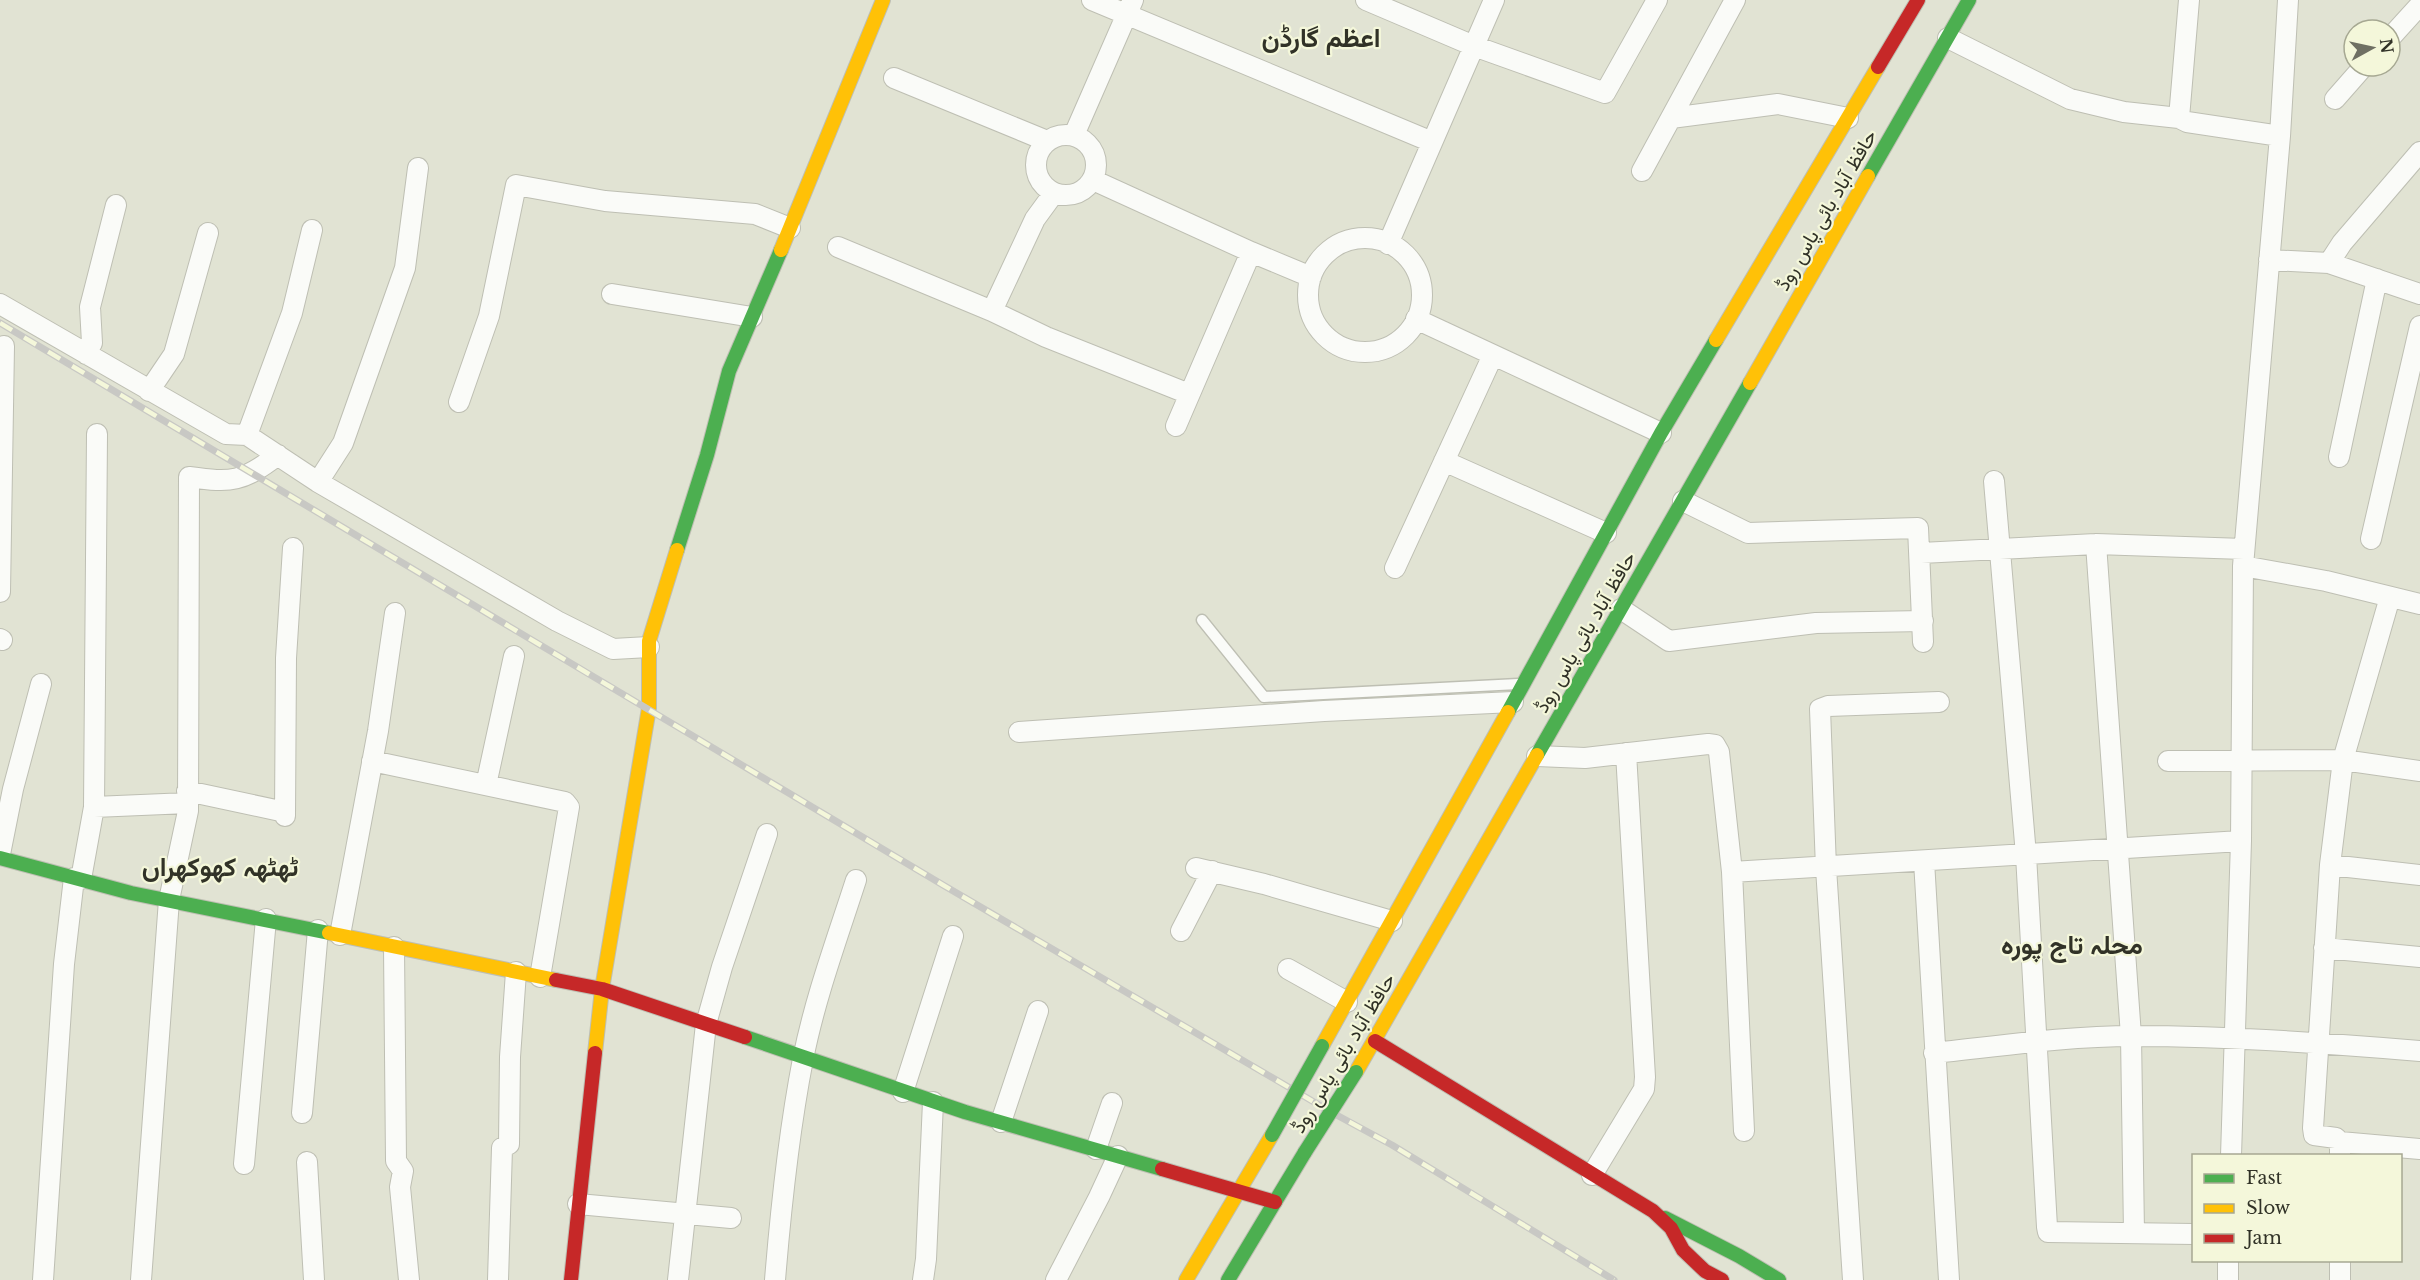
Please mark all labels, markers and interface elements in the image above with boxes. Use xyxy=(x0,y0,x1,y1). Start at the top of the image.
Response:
north arrow xyxy=(2342,18,2402,78)
district label: اعظم گارڈن xyxy=(1261,22,1381,55)
text: N xyxy=(2376,37,2398,55)
street label: حافظ آباد بائی پاس روڈ xyxy=(1770,125,1884,296)
street label: حافظ آباد بائی پاس روڈ xyxy=(1529,547,1643,718)
district label: ٹھٹھہ کھوکھراں xyxy=(142,851,299,883)
district label: محلہ تاج پورہ xyxy=(2001,929,2143,963)
street label: حافظ آباد بائی پاس روڈ xyxy=(1286,969,1402,1138)
legend xyxy=(2192,1154,2402,1262)
text: Fast xyxy=(2246,1167,2283,1189)
text: Slow xyxy=(2246,1197,2291,1219)
text: Jam xyxy=(2244,1227,2282,1249)

